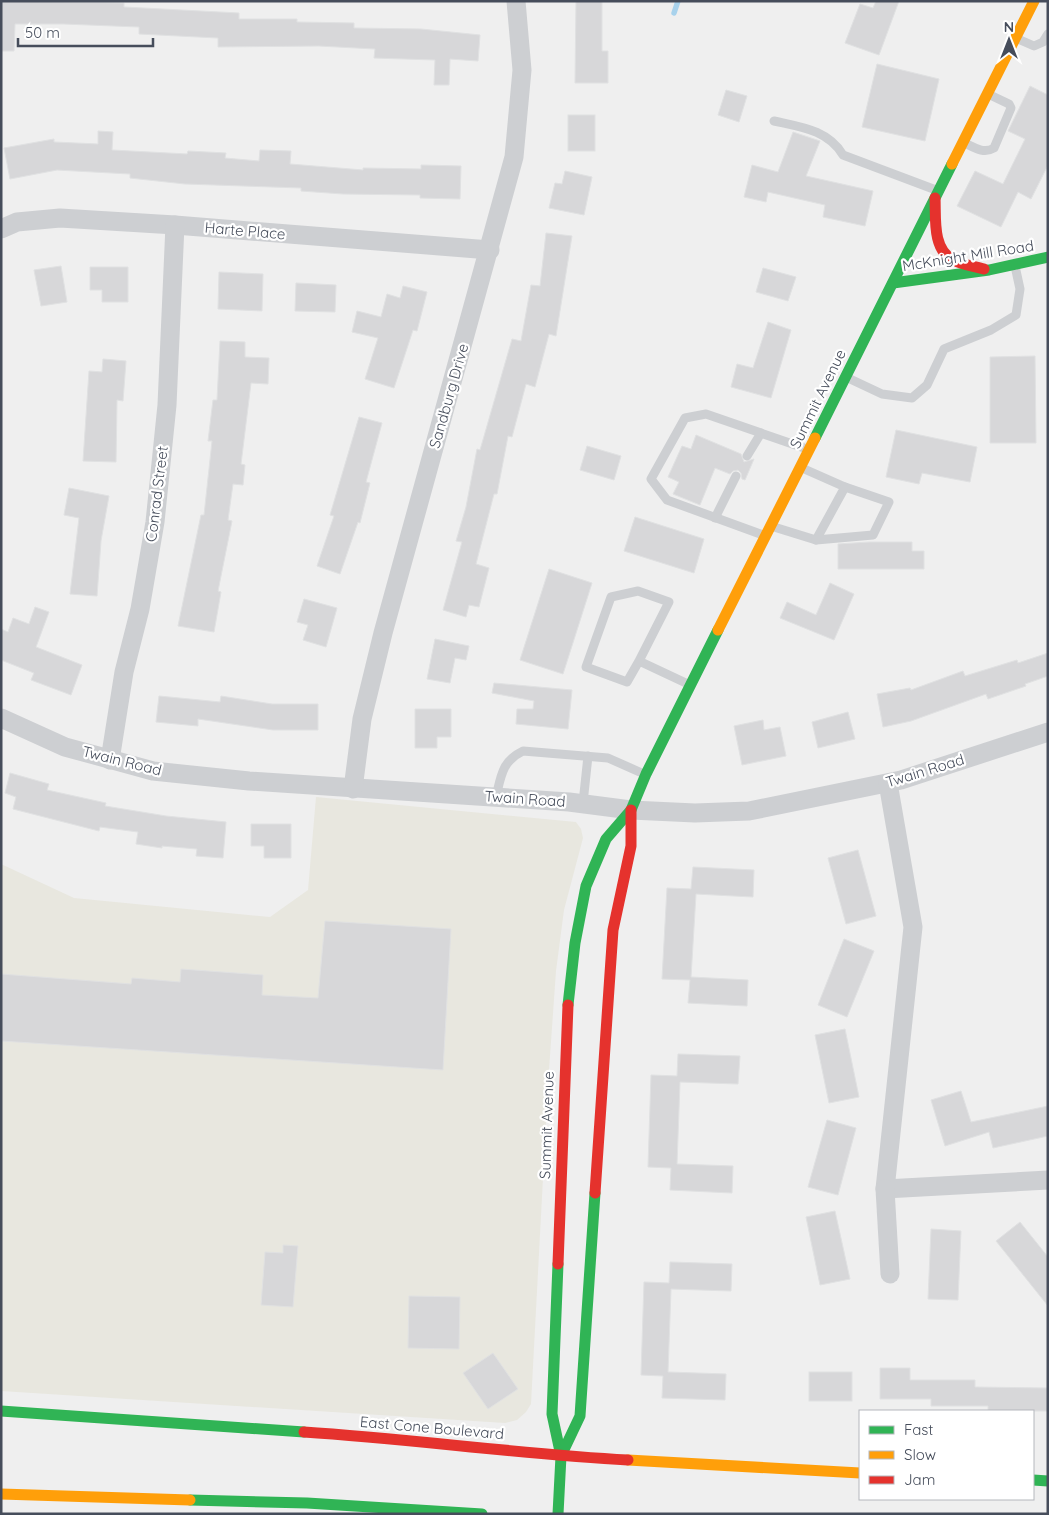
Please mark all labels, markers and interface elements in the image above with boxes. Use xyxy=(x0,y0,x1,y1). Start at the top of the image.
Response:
scale bar xyxy=(18,15,152,47)
north arrow xyxy=(984,15,1034,65)
text: N xyxy=(1004,18,1014,36)
text: 50 m xyxy=(25,23,60,42)
street label: Harte Place xyxy=(204,218,286,243)
street label: McKnight Mill Road xyxy=(901,236,1035,275)
street label: Sandburg Drive xyxy=(424,341,473,450)
street label: Summit Avenue xyxy=(785,346,850,451)
street label: Conrad Street xyxy=(141,445,172,543)
street label: Twain Road xyxy=(81,742,164,780)
street label: Twain Road xyxy=(883,750,966,791)
street label: Twain Road xyxy=(484,786,566,811)
street label: Summit Avenue xyxy=(535,1071,558,1179)
legend xyxy=(859,1410,1034,1500)
street label: East Cone Boulevard xyxy=(359,1412,505,1443)
text: Fast xyxy=(904,1420,933,1439)
text: Slow xyxy=(904,1445,936,1464)
text: Jam xyxy=(904,1470,935,1489)

